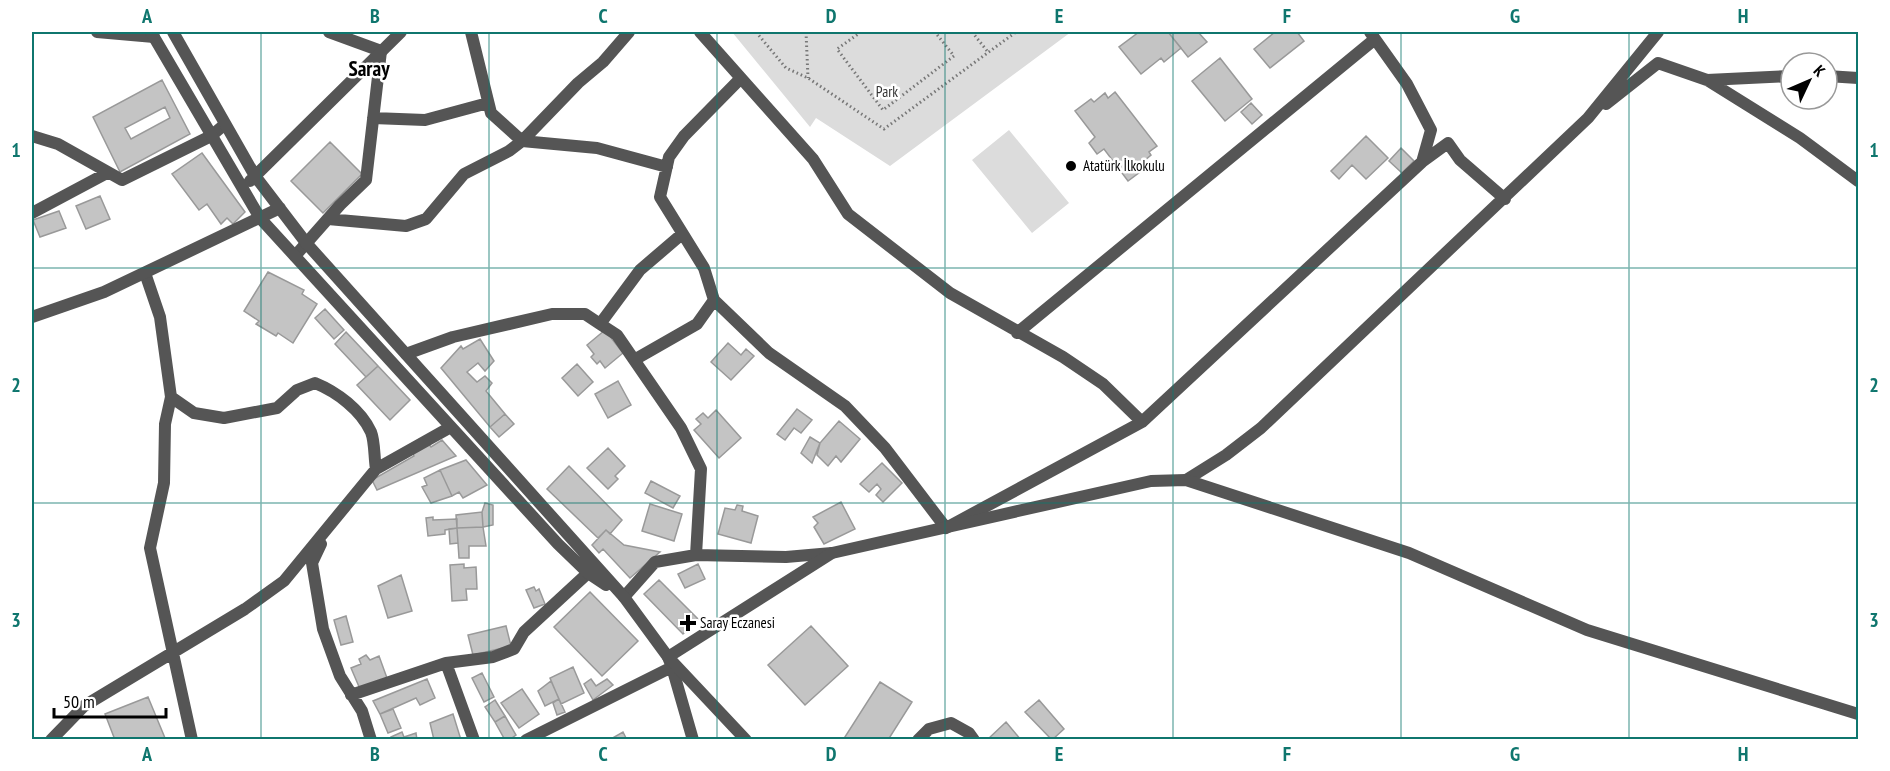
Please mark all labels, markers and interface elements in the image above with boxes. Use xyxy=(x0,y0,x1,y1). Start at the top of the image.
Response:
text: A xyxy=(141,3,153,29)
text: B xyxy=(370,3,380,29)
text: C xyxy=(598,3,608,29)
text: D xyxy=(826,3,837,29)
text: E xyxy=(1055,3,1063,29)
text: F xyxy=(1283,3,1291,29)
text: G xyxy=(1510,3,1520,29)
text: H xyxy=(1738,3,1748,29)
north arrow xyxy=(1779,51,1839,111)
district label: Saray xyxy=(348,55,390,82)
text: K xyxy=(1810,61,1830,81)
park label: Park xyxy=(876,82,898,101)
text: 1 xyxy=(11,137,21,163)
text: 1 xyxy=(1869,137,1879,163)
place label: Atatürk İlkokulu xyxy=(1083,156,1165,175)
marker: Atatürk İlkokulu xyxy=(1064,159,1078,173)
text: 2 xyxy=(11,372,21,398)
text: 2 xyxy=(1869,372,1879,398)
text: 3 xyxy=(11,607,21,633)
text: 3 xyxy=(1869,607,1879,633)
place label: Saray Eczanesi xyxy=(700,613,775,632)
marker: Saray Eczanesi xyxy=(681,616,695,630)
scale bar xyxy=(54,681,166,719)
text: 50 m xyxy=(63,690,95,713)
text: A xyxy=(141,741,153,767)
text: B xyxy=(370,741,380,767)
text: C xyxy=(598,741,608,767)
text: D xyxy=(826,741,837,767)
text: E xyxy=(1055,741,1063,767)
text: F xyxy=(1283,741,1291,767)
text: G xyxy=(1510,741,1520,767)
text: H xyxy=(1738,741,1748,767)

